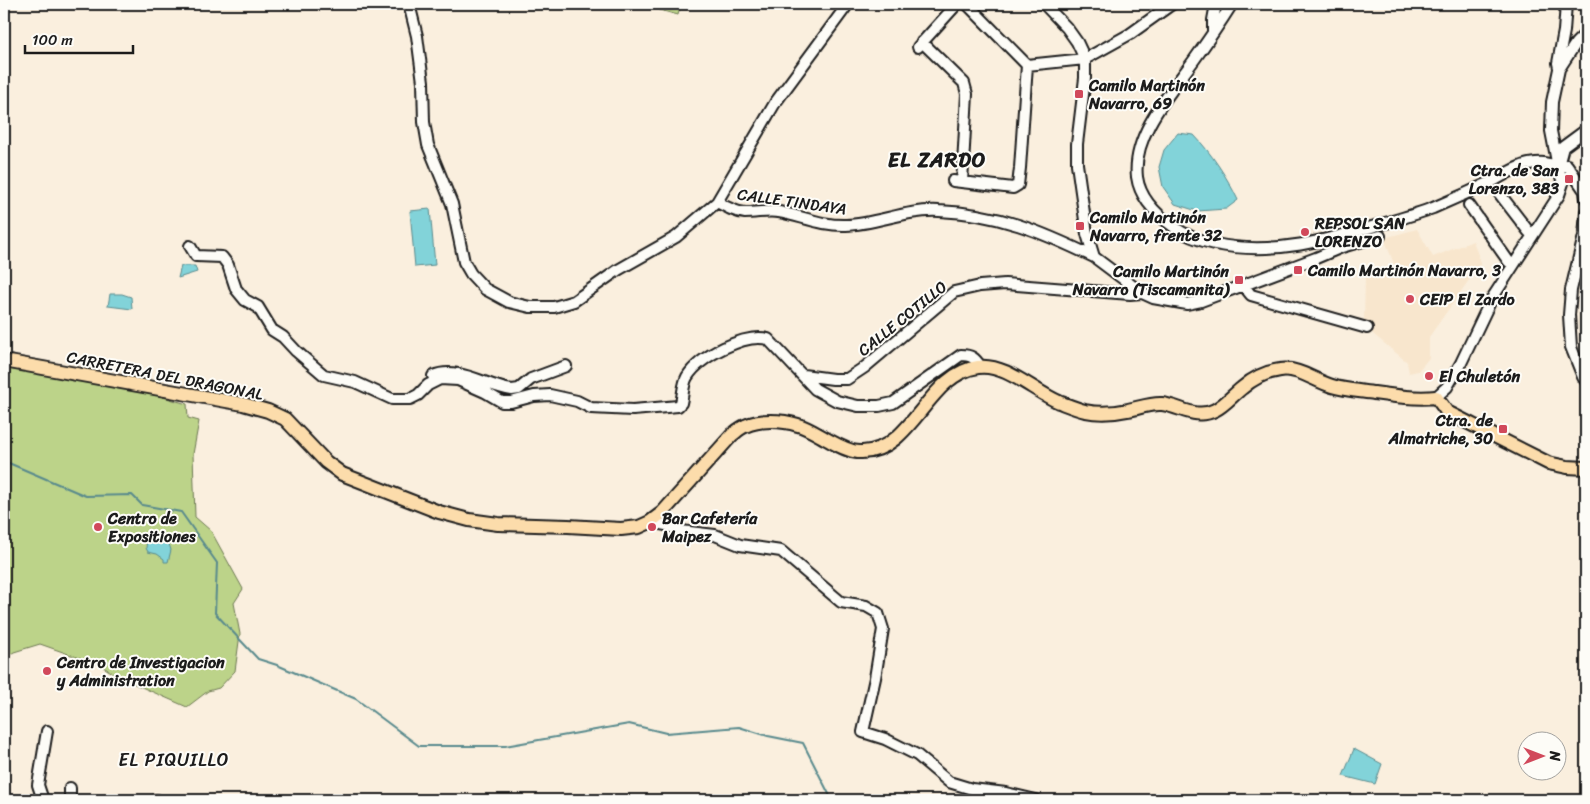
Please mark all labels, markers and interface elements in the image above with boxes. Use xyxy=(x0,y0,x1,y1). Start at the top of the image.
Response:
scale bar xyxy=(25,22,132,54)
text: 100 m xyxy=(32,27,73,53)
place label: Camilo Martinón Navarro, 69 xyxy=(1088,71,1205,118)
marker: Camilo Martinón Navarro, 69 xyxy=(1073,88,1085,100)
district label: EL ZARDO xyxy=(888,141,986,179)
place label: Ctra. de San Lorenzo, 383 xyxy=(1469,156,1559,203)
marker: Ctra. de San Lorenzo, 383 xyxy=(1563,173,1575,185)
street label: CALLE TINDAYA xyxy=(735,179,848,224)
place label: Camilo Martinón Navarro, frente 32 xyxy=(1089,203,1223,250)
place label: REPSOL SAN LORENZO xyxy=(1314,209,1406,256)
marker: Camilo Martinón Navarro, frente 32 xyxy=(1074,220,1086,232)
marker: REPSOL SAN LORENZO xyxy=(1299,226,1311,238)
place label: Camilo Martinón Navarro, 3 xyxy=(1307,256,1501,285)
place label: Camilo Martinón Navarro (Tiscamanita) xyxy=(1072,257,1230,304)
marker: Camilo Martinón Navarro, 3 xyxy=(1292,264,1304,276)
street label: CALLE COTILLO xyxy=(851,273,954,364)
marker: Camilo Martinón Navarro (Tiscamanita) xyxy=(1233,274,1245,286)
place label: CEIP El Zardo xyxy=(1419,285,1515,314)
marker: CEIP El Zardo xyxy=(1404,293,1416,305)
street label: CARRETERA DEL DRAGONAL xyxy=(64,342,266,409)
place label: El Chuletón xyxy=(1439,362,1520,391)
marker: El Chuletón xyxy=(1423,370,1435,382)
place label: Ctra. de Almatriche, 30 xyxy=(1388,406,1494,453)
marker: Ctra. de Almatriche, 30 xyxy=(1497,423,1509,435)
place label: Centro de Expositiones xyxy=(107,504,196,551)
place label: Bar Cafetería Maipez xyxy=(661,504,758,551)
marker: Centro de Expositiones xyxy=(92,521,104,533)
marker: Bar Cafetería Maipez xyxy=(646,521,658,533)
place label: Centro de Investigacion y Administration xyxy=(56,648,225,695)
marker: Centro de Investigacion y Administration xyxy=(41,665,53,677)
north arrow xyxy=(1518,732,1568,782)
district label: EL PIQUILLO xyxy=(118,744,230,776)
text: N xyxy=(1542,750,1567,761)

